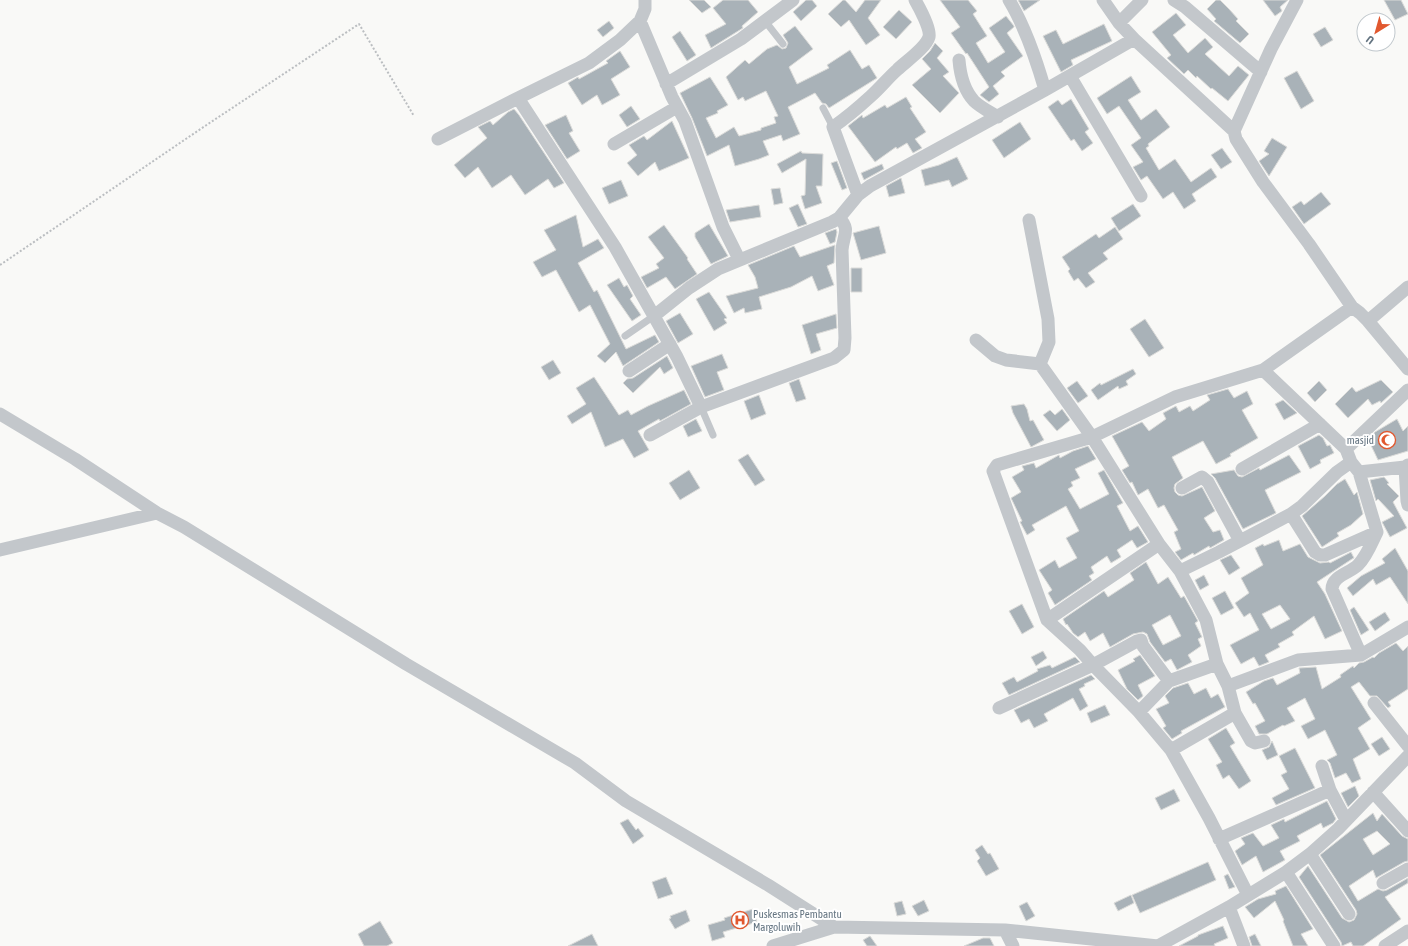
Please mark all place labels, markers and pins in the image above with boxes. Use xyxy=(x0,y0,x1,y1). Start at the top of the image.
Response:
mosque icon: masjid xyxy=(1377,430,1397,450)
place label: masjid xyxy=(1347,434,1374,446)
place label: Puskesmas Pembantu Margoluwih xyxy=(753,908,842,933)
hospital icon: Puskesmas Pembantu Margoluwih xyxy=(730,910,750,930)

